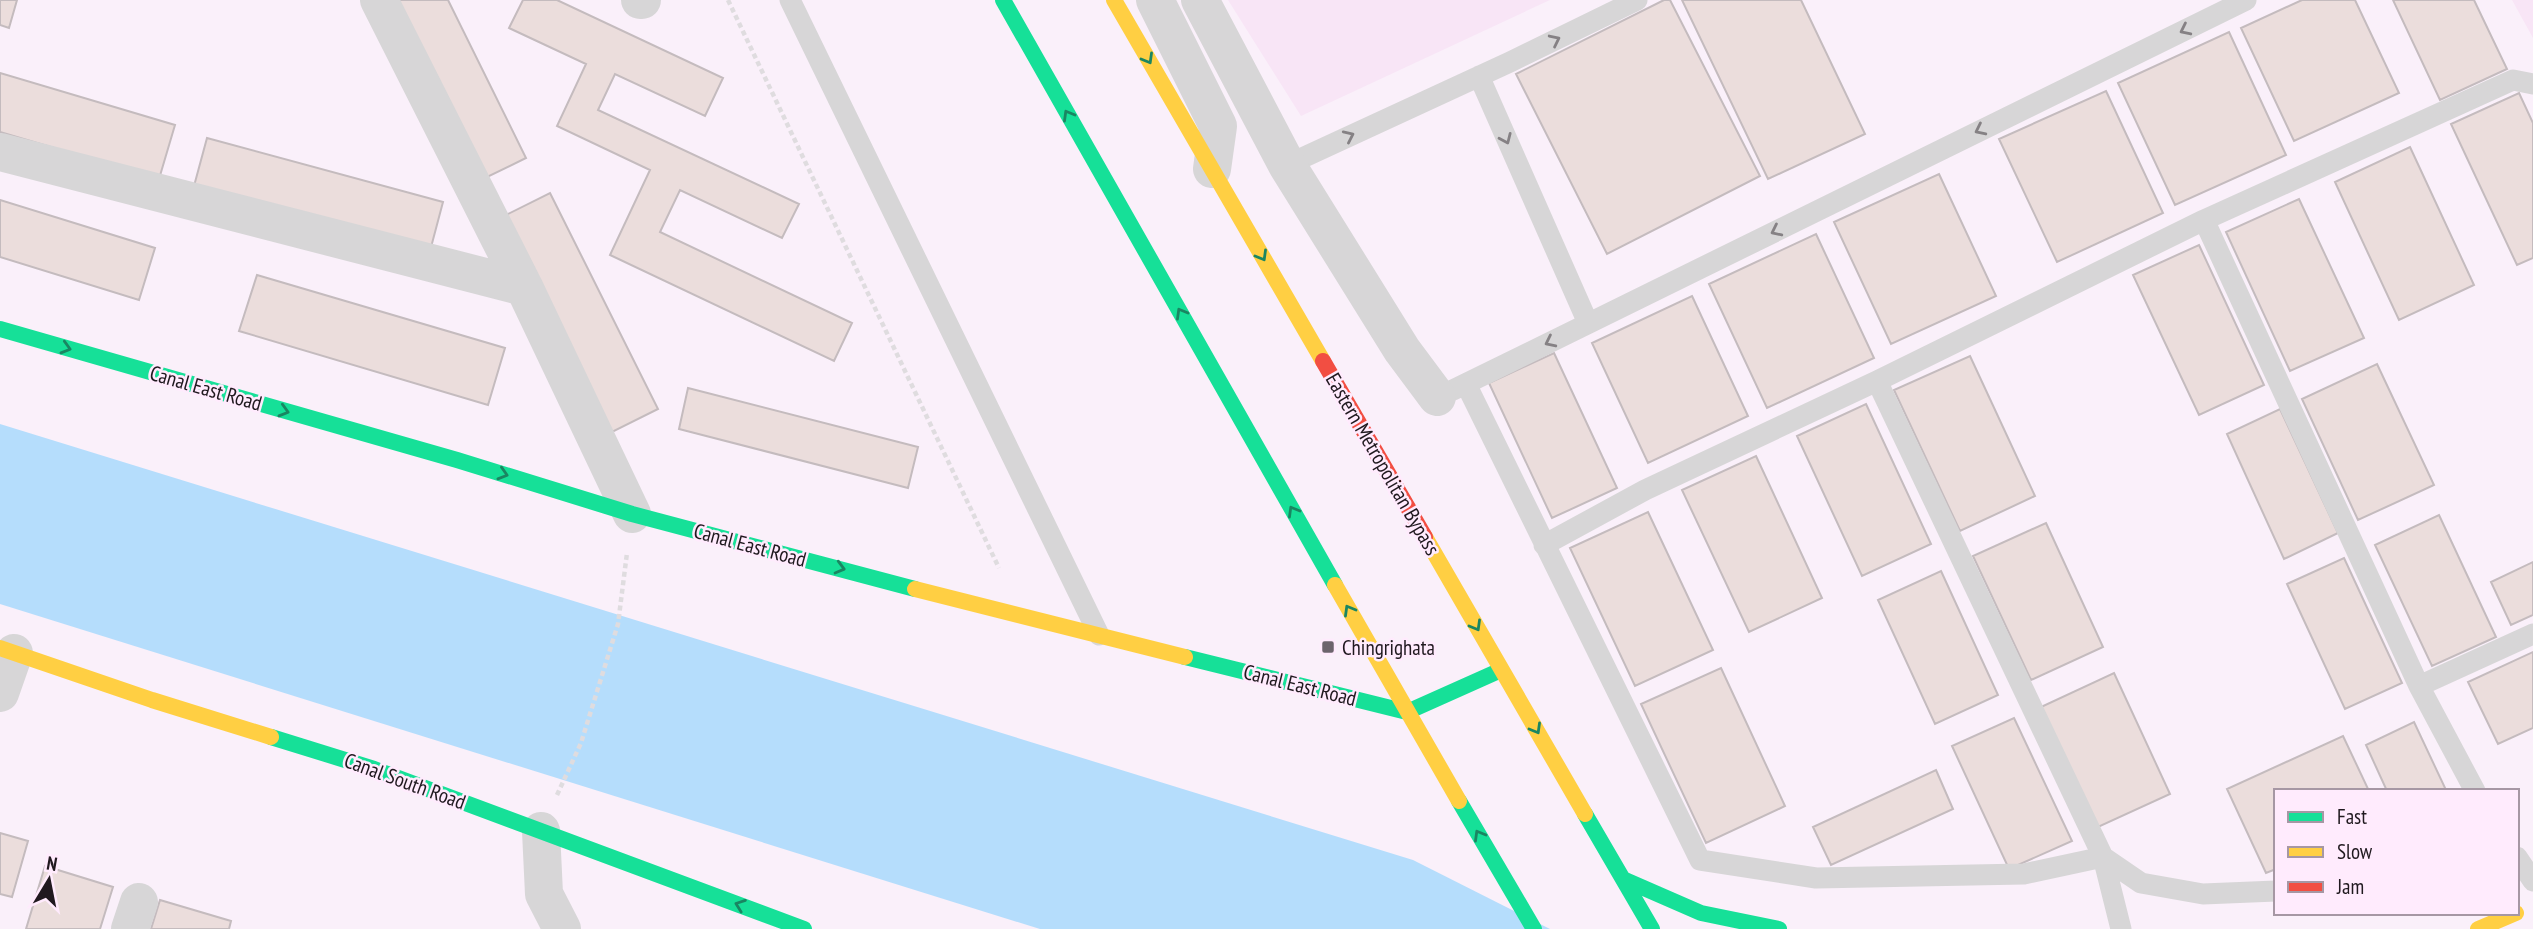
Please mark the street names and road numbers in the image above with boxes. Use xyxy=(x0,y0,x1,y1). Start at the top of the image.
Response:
street label: Canal East Road xyxy=(147,359,265,417)
street label: Eastern Metropolitan Bypass xyxy=(1320,368,1446,560)
street label: Canal East Road xyxy=(691,517,809,573)
street label: Canal East Road xyxy=(1241,658,1359,712)
street label: Canal South Road xyxy=(341,747,469,815)

